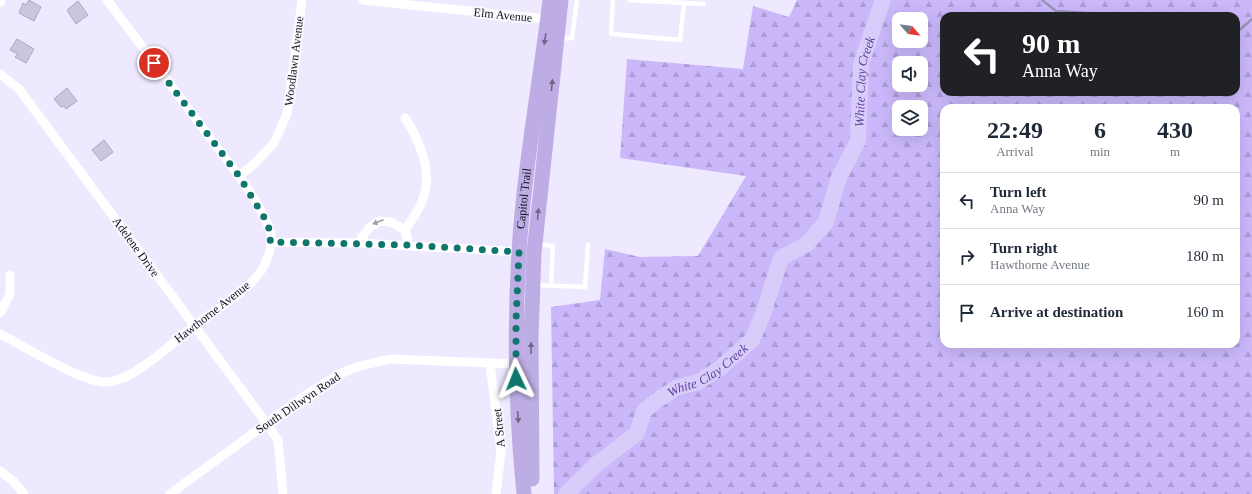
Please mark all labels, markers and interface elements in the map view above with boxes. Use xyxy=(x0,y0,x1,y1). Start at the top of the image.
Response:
street label: Elm Avenue xyxy=(473,5,533,25)
north arrow xyxy=(892,12,928,48)
map controls xyxy=(892,12,928,136)
street label: Woodlawn Avenue xyxy=(282,15,306,107)
icon: left xyxy=(956,28,1008,80)
text: 90 m xyxy=(1022,28,1080,59)
one-way arrow xyxy=(542,33,548,45)
water label: White Clay Creek xyxy=(851,34,878,127)
pin xyxy=(137,46,171,80)
icon: arrive xyxy=(143,52,165,74)
button: sound xyxy=(892,56,928,92)
text: Anna Way xyxy=(1022,61,1098,81)
one-way arrow xyxy=(548,79,555,91)
button: layers xyxy=(892,100,928,136)
text: 22:49 xyxy=(987,117,1043,143)
text: 6 xyxy=(1094,117,1106,143)
text: 430 xyxy=(1157,117,1193,143)
text: Arrival xyxy=(996,144,1034,159)
text: min xyxy=(1090,144,1110,159)
text: m xyxy=(1170,144,1180,159)
street label: Capitol Trail xyxy=(514,167,534,230)
text: Turn left xyxy=(990,184,1047,200)
icon: left xyxy=(956,190,978,212)
text: 90 m xyxy=(1194,192,1224,208)
text: Anna Way xyxy=(990,201,1045,216)
one-way arrow xyxy=(535,208,541,220)
street label: Adelene Drive xyxy=(110,214,162,280)
one-way arrow xyxy=(372,220,384,226)
text: Turn right xyxy=(990,240,1057,256)
icon: right xyxy=(956,246,978,268)
text: 180 m xyxy=(1186,248,1224,264)
text: Hawthorne Avenue xyxy=(990,257,1090,272)
street label: Hawthorne Avenue xyxy=(171,278,253,346)
icon: arrive xyxy=(956,302,978,324)
text: Arrive at destination xyxy=(990,304,1123,320)
text: 160 m xyxy=(1186,304,1224,320)
water label: White Clay Creek xyxy=(664,340,751,399)
one-way arrow xyxy=(528,341,534,354)
position arrow xyxy=(495,358,537,400)
street label: South Dillwyn Road xyxy=(253,370,343,436)
street label: A Street xyxy=(490,407,508,448)
one-way arrow xyxy=(515,411,522,423)

